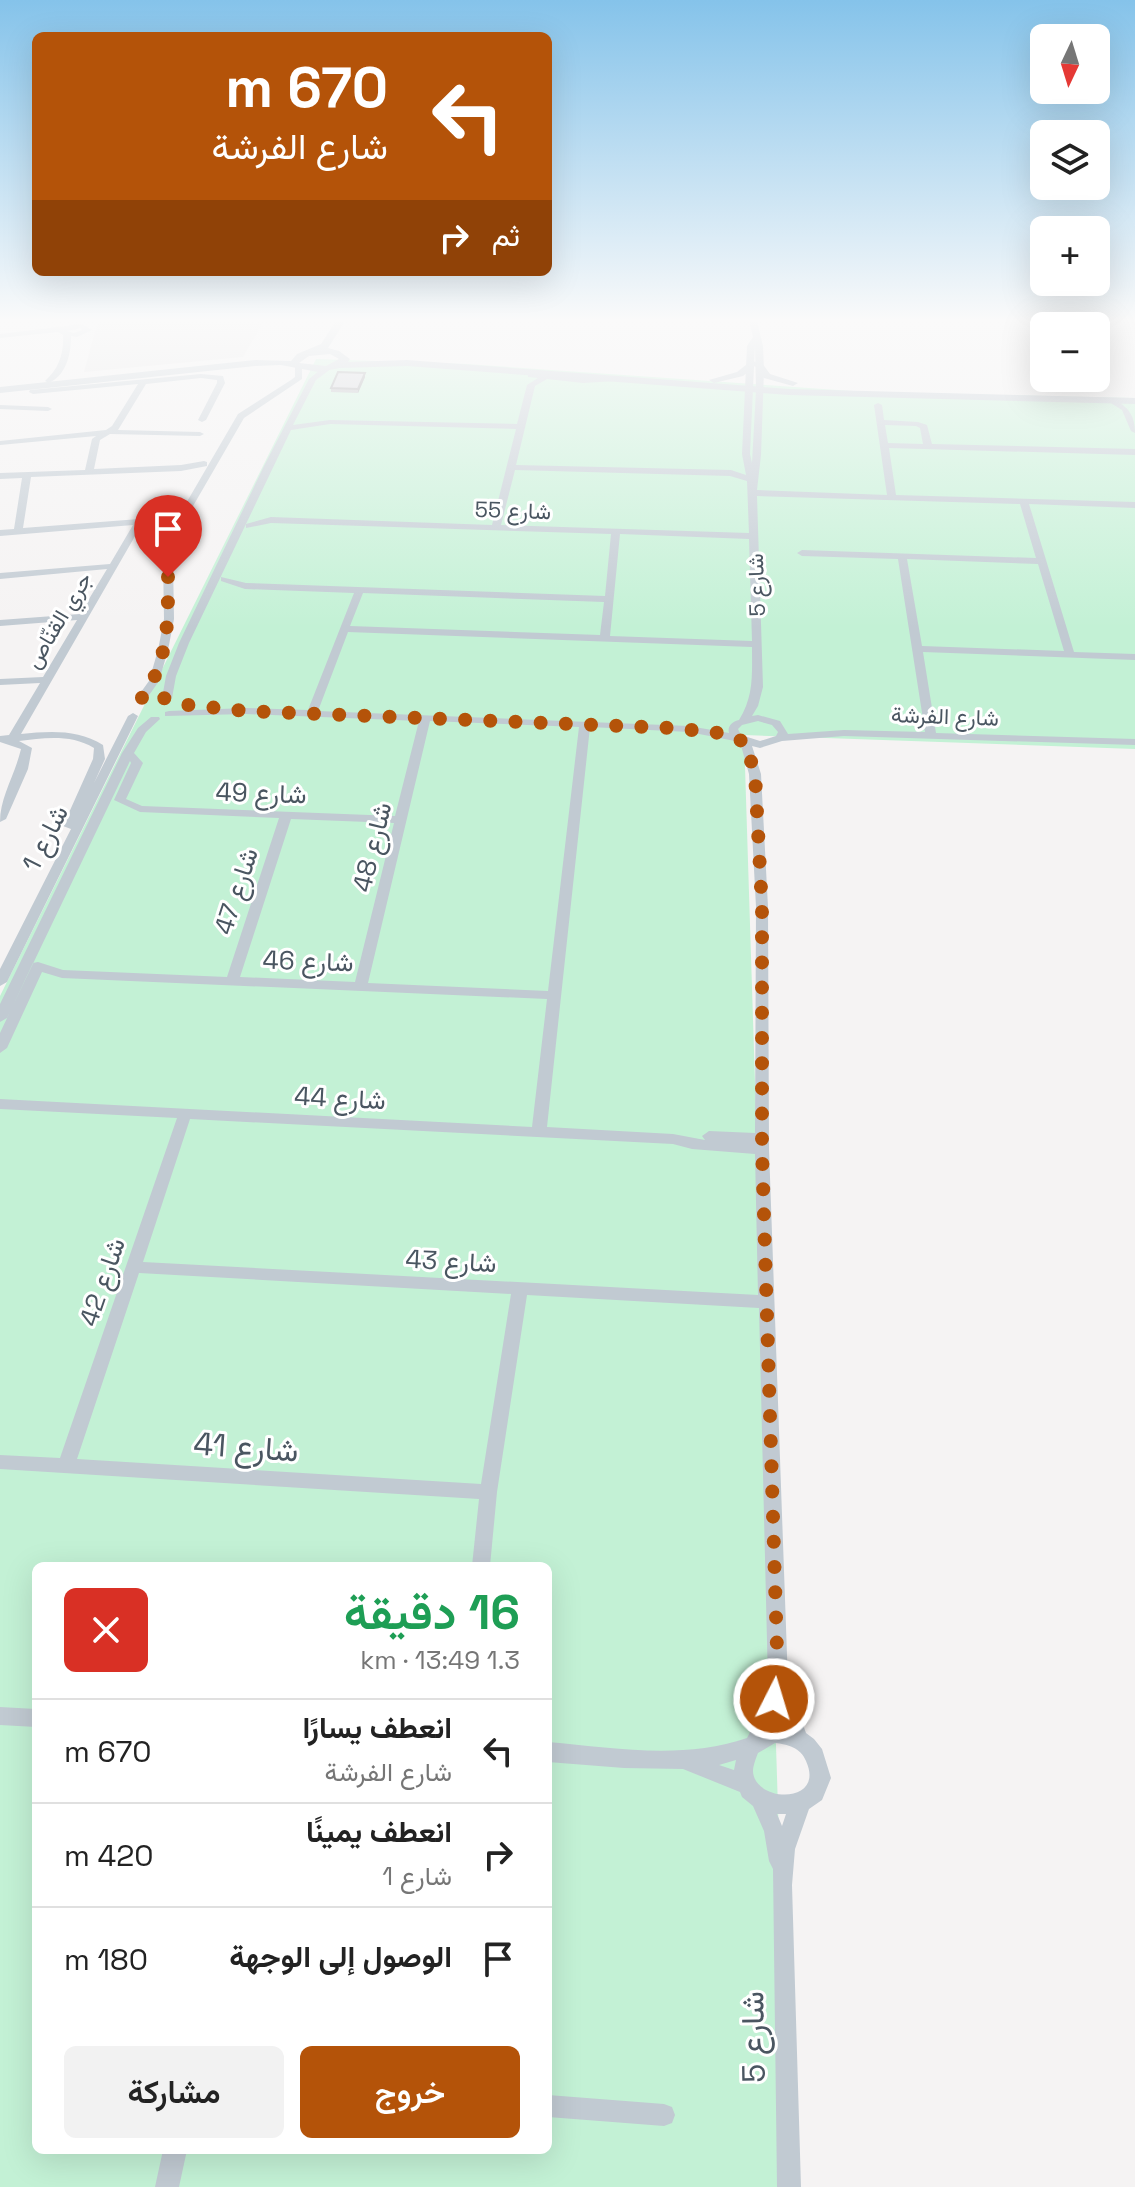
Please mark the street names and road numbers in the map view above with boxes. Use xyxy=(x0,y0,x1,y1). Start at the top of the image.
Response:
street label: شارع 55 xyxy=(474,495,552,526)
street label: شارع 5 xyxy=(741,553,772,617)
street label: جري القنّاص xyxy=(18,567,102,676)
street label: شارع الفرشة xyxy=(891,700,999,733)
street label: شارع 49 xyxy=(215,774,307,813)
street label: شارع 1 xyxy=(14,799,77,877)
street label: شارع 48 xyxy=(344,799,401,896)
street label: شارع 47 xyxy=(206,843,267,939)
street label: شارع 46 xyxy=(262,942,354,981)
street label: شارع 44 xyxy=(293,1079,387,1118)
street label: شارع 42 xyxy=(71,1233,134,1331)
street label: شارع 43 xyxy=(405,1242,497,1281)
street label: شارع 41 xyxy=(192,1423,300,1473)
street label: شارع 5 xyxy=(732,1991,776,2083)

